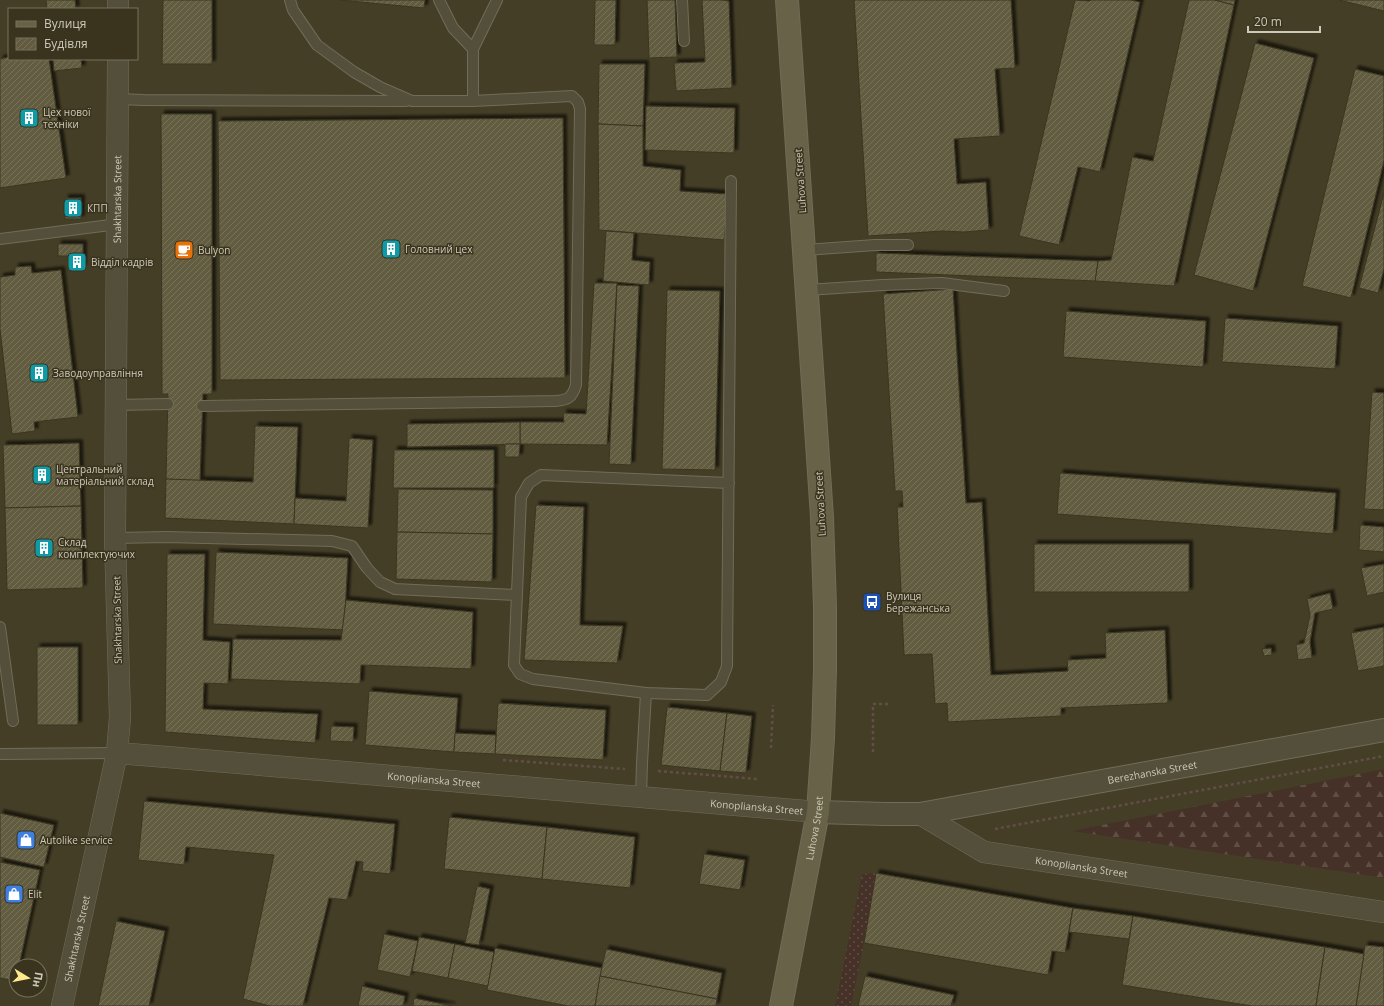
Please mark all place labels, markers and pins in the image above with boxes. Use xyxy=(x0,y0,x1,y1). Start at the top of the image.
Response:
place label: Цех нової техніки xyxy=(43,105,91,131)
building icon: Цех нової техніки xyxy=(18,107,40,129)
building icon: КПП xyxy=(62,197,84,219)
place label: КПП xyxy=(87,201,108,215)
building icon: Головний цех xyxy=(380,238,402,260)
cafe icon: Bulyon xyxy=(173,239,195,261)
place label: Головний цех xyxy=(405,242,473,256)
place label: Bulyon xyxy=(198,243,230,257)
building icon: Відділ кадрів xyxy=(66,251,88,273)
place label: Відділ кадрів xyxy=(91,255,153,269)
building icon: Заводоуправління xyxy=(28,362,50,384)
place label: Заводоуправління xyxy=(53,366,143,380)
place label: Центральний матеріальний склад xyxy=(56,462,154,488)
building icon: Центральний матеріальний склад xyxy=(31,464,53,486)
place label: Склад комплектуючих xyxy=(58,535,136,561)
building icon: Склад комплектуючих xyxy=(33,537,55,559)
place label: Вулиця Бережанська xyxy=(886,589,950,615)
bus stop icon: Вулиця Бережанська xyxy=(861,591,883,613)
shop icon: Autolike service xyxy=(15,829,37,851)
place label: Autolike service xyxy=(40,833,113,847)
shop icon: Elit xyxy=(3,883,25,905)
place label: Elit xyxy=(28,887,43,901)

